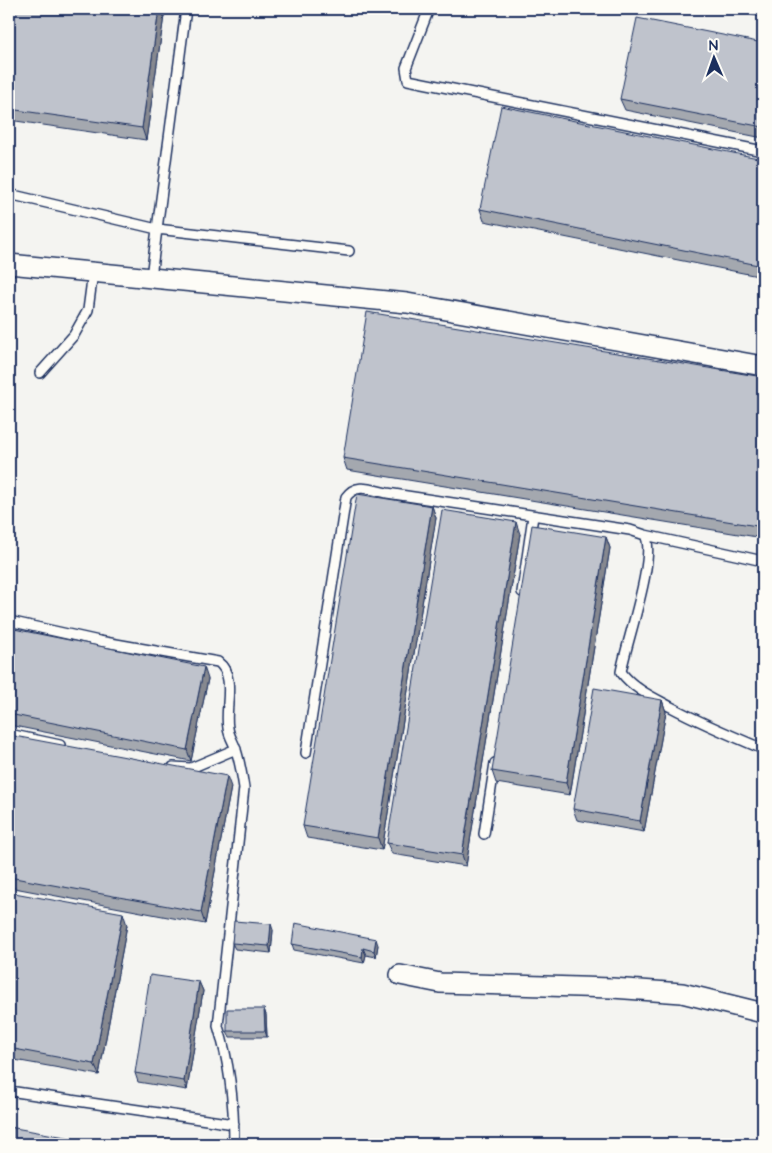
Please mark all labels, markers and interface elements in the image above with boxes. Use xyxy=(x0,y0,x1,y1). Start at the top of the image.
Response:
north arrow xyxy=(690,32,740,82)
text: N xyxy=(709,36,719,56)

